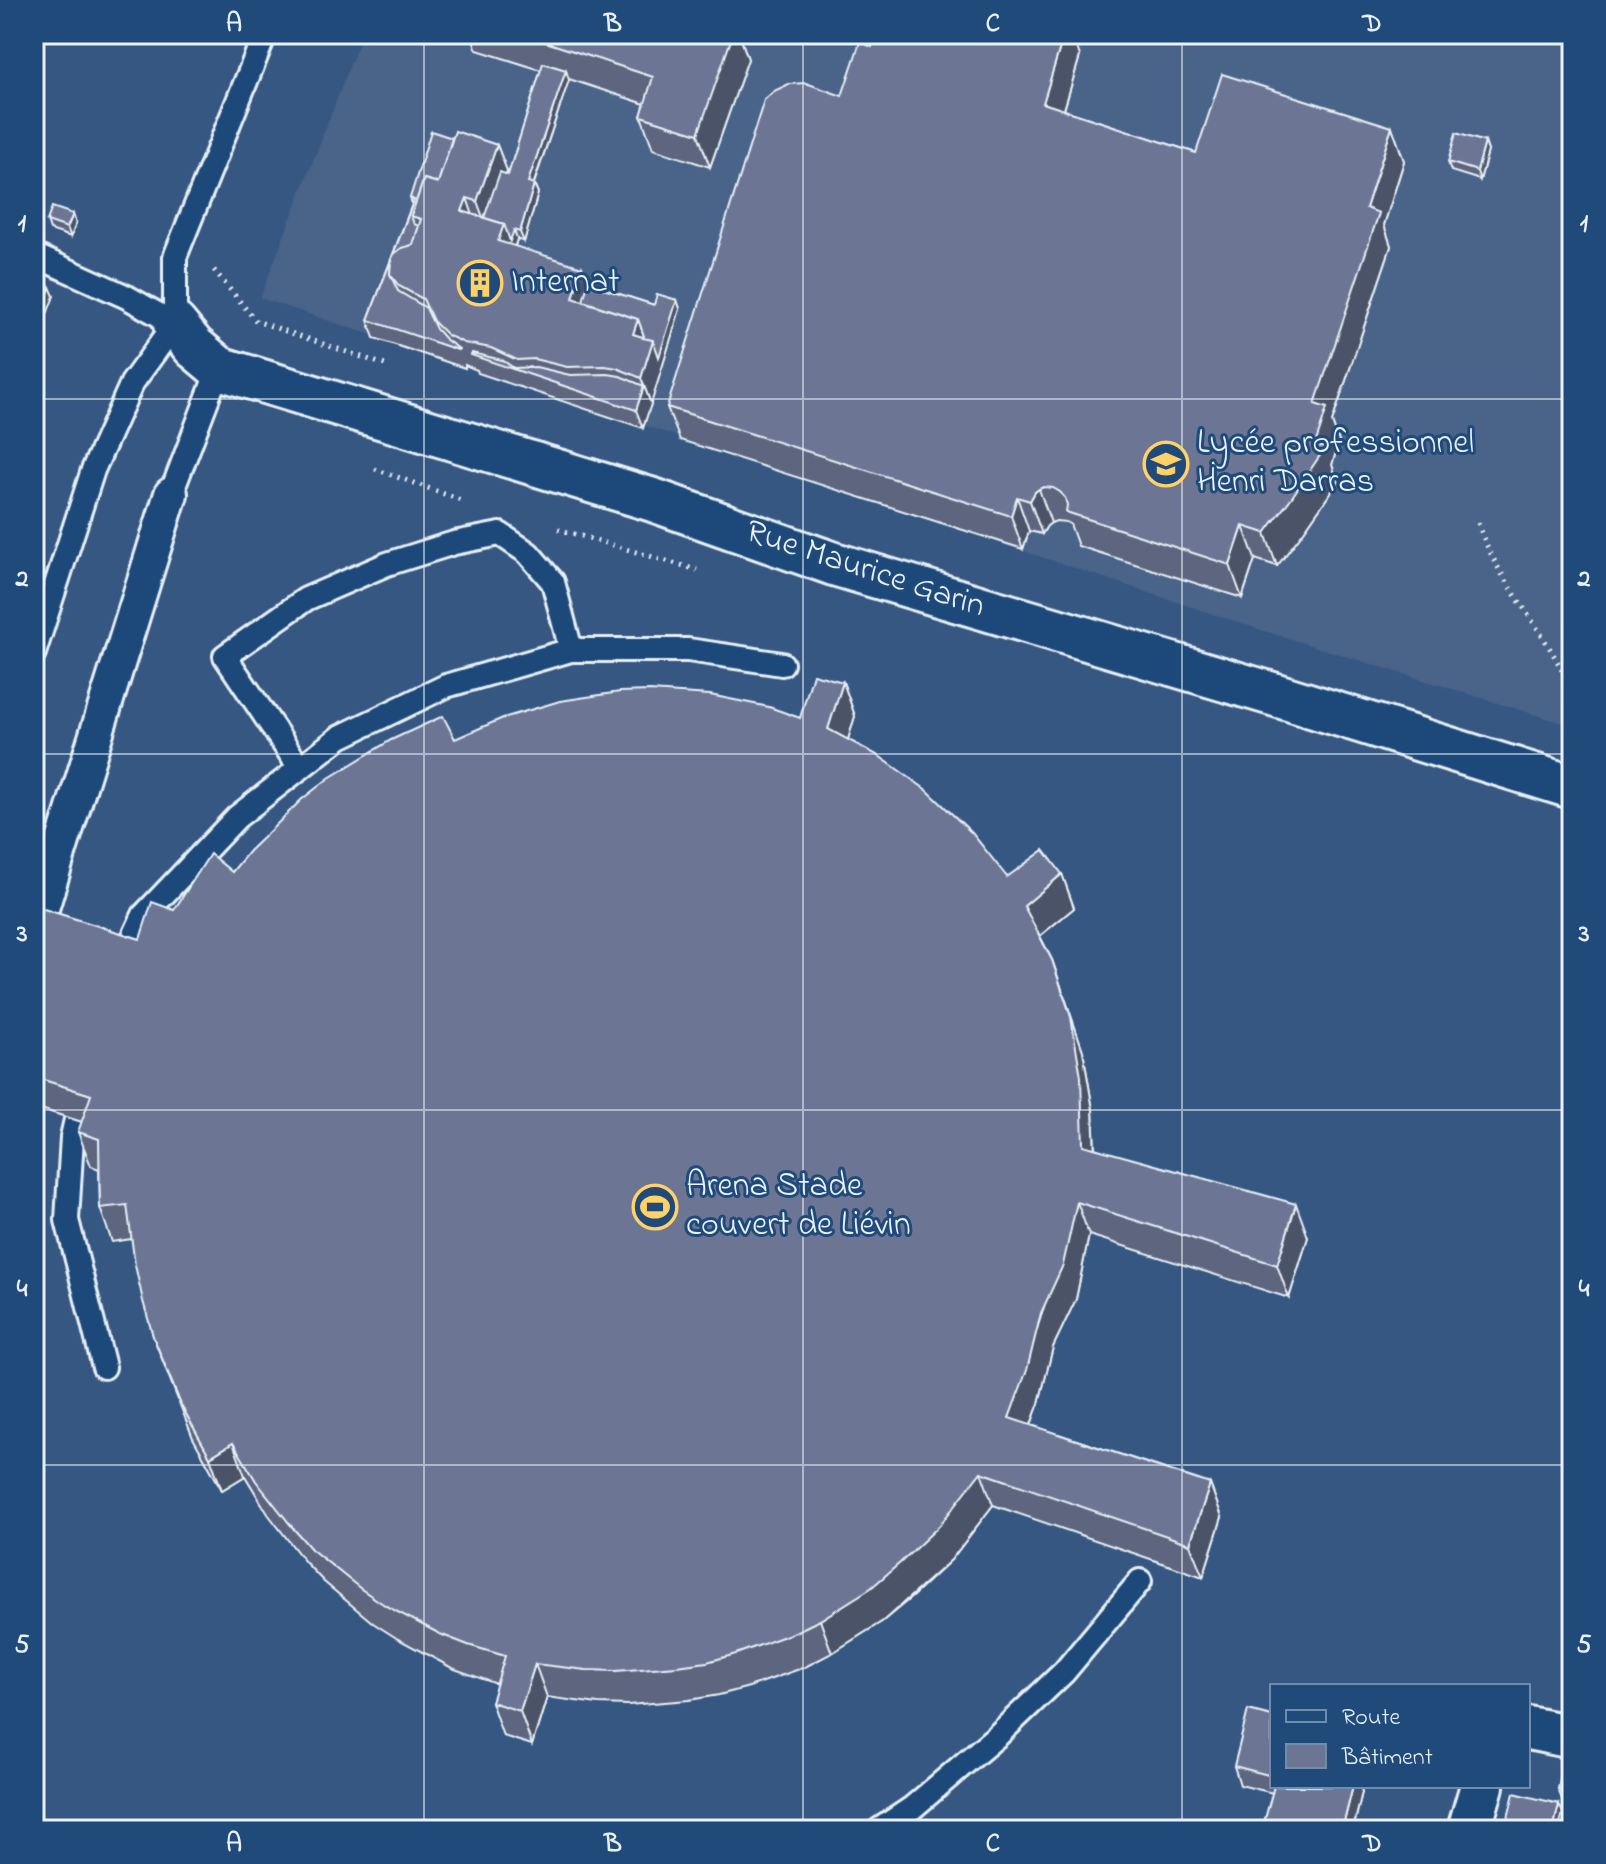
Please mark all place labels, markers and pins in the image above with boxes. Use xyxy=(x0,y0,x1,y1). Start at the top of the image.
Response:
place label: Internat xyxy=(511,258,620,308)
building icon: Internat xyxy=(456,259,504,307)
place label: Lycée professionnel Henri Darras xyxy=(1197,419,1474,508)
school or university icon: Lycée professionnel Henri Darras xyxy=(1142,440,1190,488)
place label: Arena Stade couvert de Liévin xyxy=(686,1162,911,1251)
sports icon: Arena Stade couvert de Liévin xyxy=(631,1183,679,1231)

